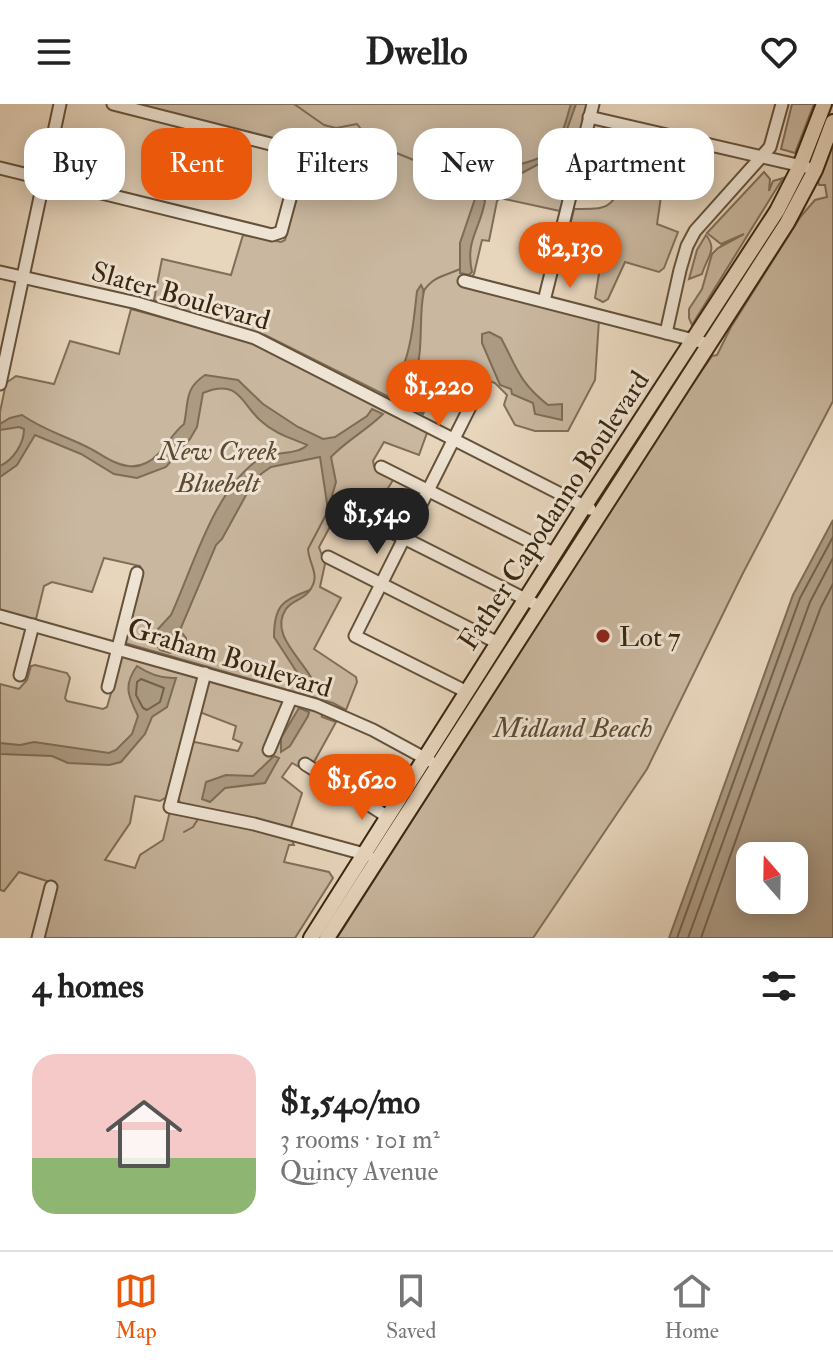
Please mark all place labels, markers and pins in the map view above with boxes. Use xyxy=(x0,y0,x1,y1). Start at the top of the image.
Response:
pin: $2,130 xyxy=(505,222,635,290)
pin: $1,220 xyxy=(374,360,504,428)
pin: $1,540 xyxy=(312,488,442,556)
place label: Lot 7 xyxy=(619,620,681,655)
marker: Lot 7 xyxy=(594,627,612,645)
pin: $1,620 xyxy=(297,754,427,822)

